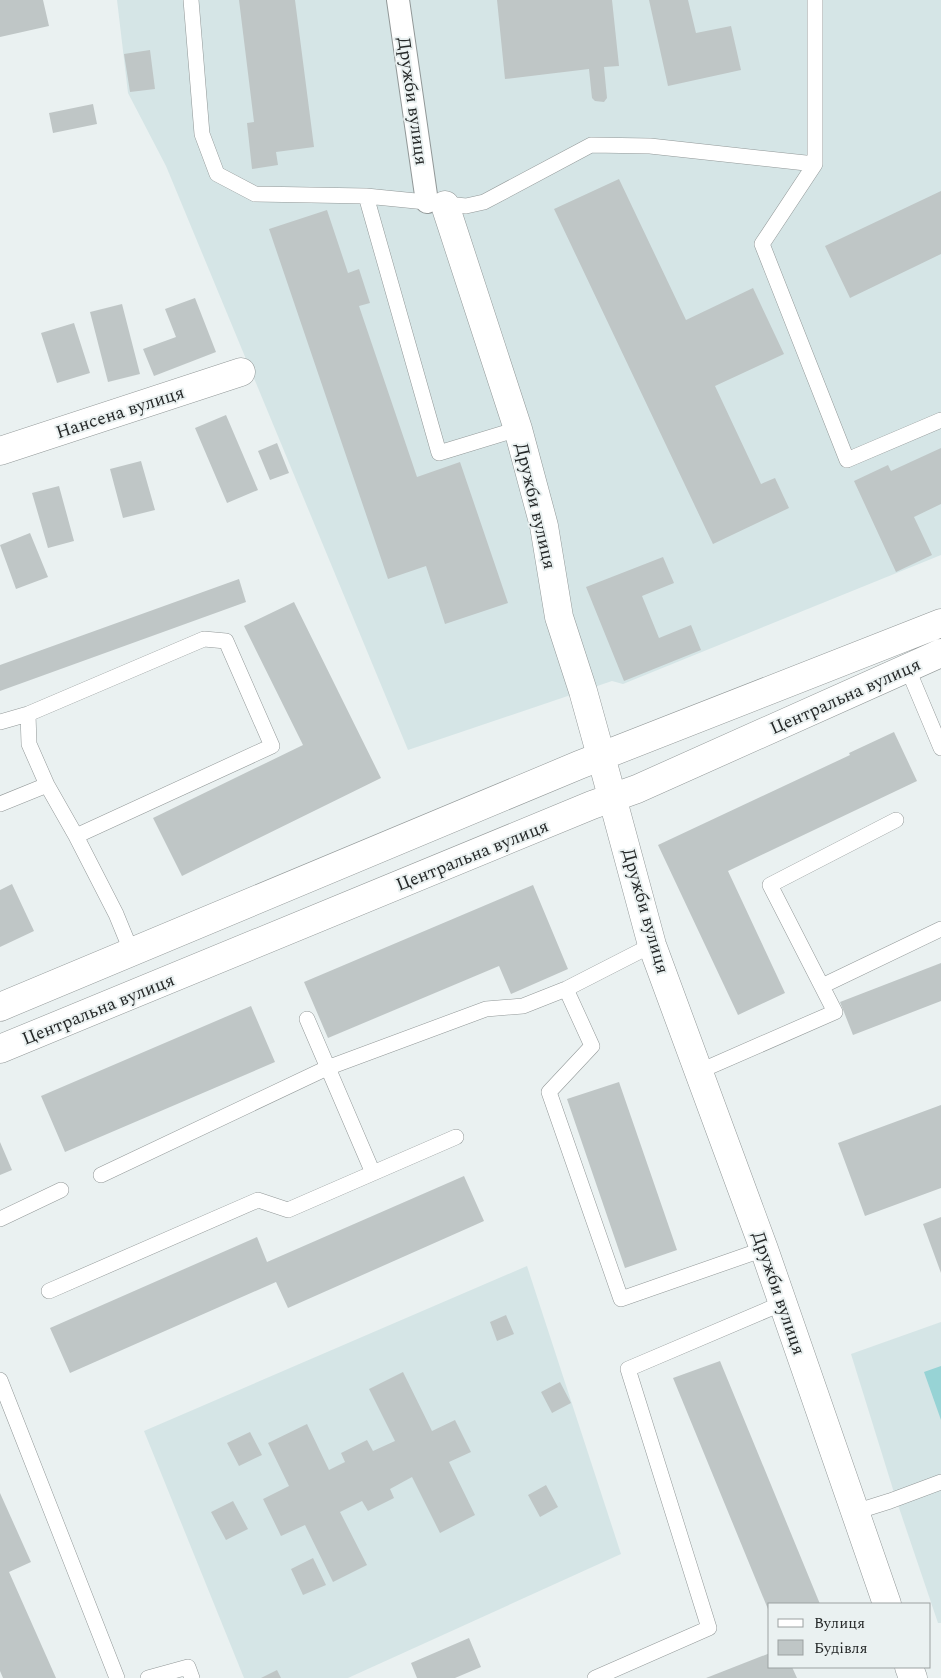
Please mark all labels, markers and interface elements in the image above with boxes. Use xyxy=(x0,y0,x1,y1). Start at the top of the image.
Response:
street label: Дружби вулиця xyxy=(390,35,435,167)
street label: Нансена вулиця xyxy=(52,379,188,446)
street label: Дружби вулиця xyxy=(508,440,563,572)
street label: Центральна вулиця xyxy=(765,651,925,742)
street label: Центральна вулиця xyxy=(392,812,553,898)
street label: Дружби вулиця xyxy=(615,845,676,977)
street label: Центральна вулиця xyxy=(18,966,179,1052)
street label: Дружби вулиця xyxy=(745,1228,812,1359)
legend xyxy=(768,1603,931,1668)
text: Вулиця xyxy=(814,1612,865,1635)
text: Будівля xyxy=(814,1637,868,1660)

